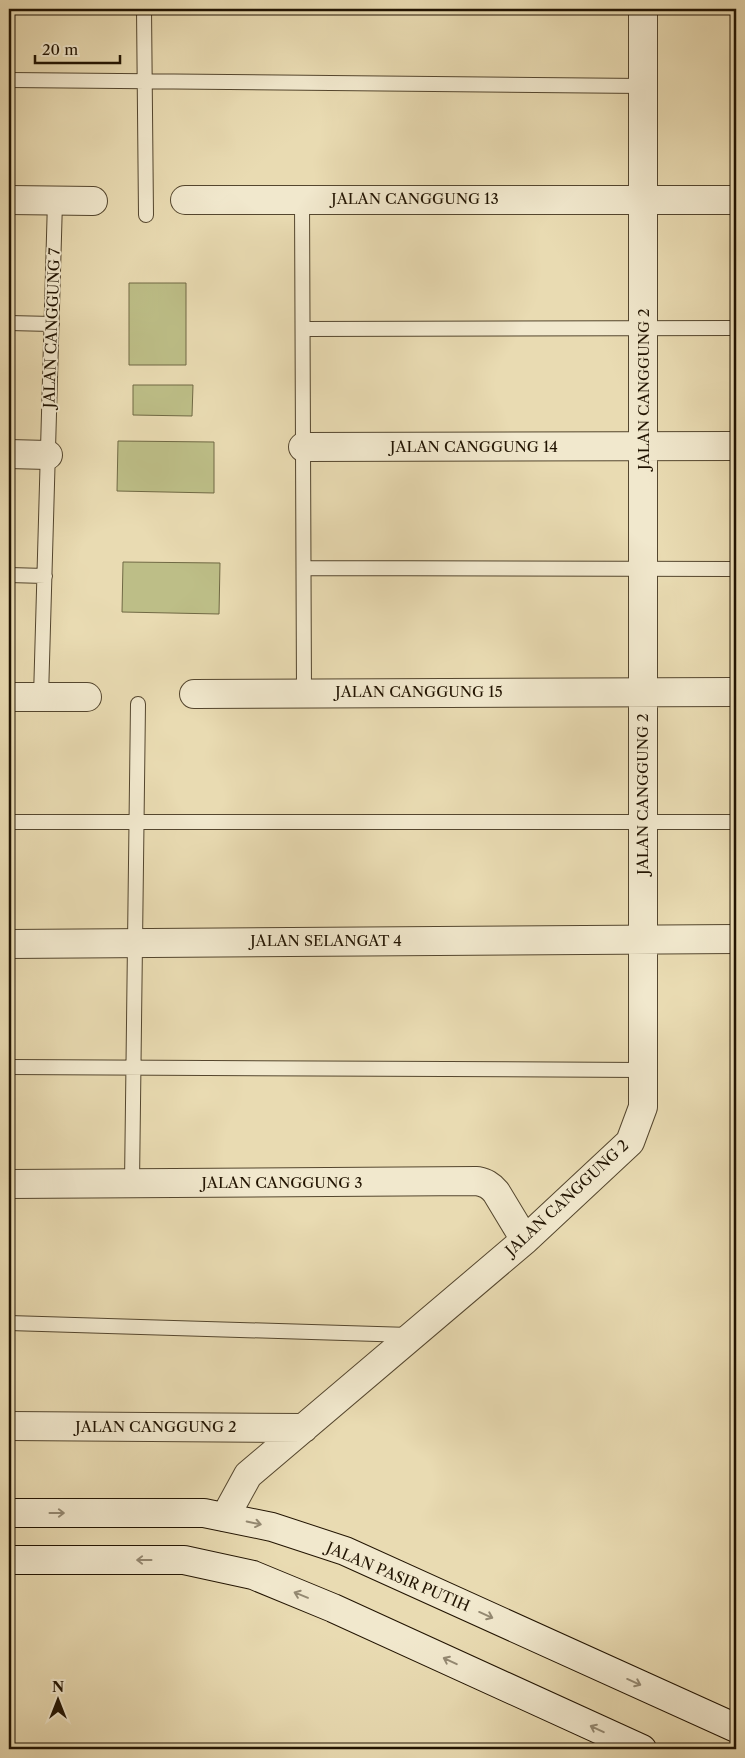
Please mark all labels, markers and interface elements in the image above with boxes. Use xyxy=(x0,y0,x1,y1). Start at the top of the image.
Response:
scale bar xyxy=(35,32,120,64)
text: 20 m xyxy=(42,40,78,59)
street label: JALAN CANGGUNG 13 xyxy=(329,189,499,208)
street label: JALAN CANGGUNG 7 xyxy=(39,247,64,410)
street label: JALAN CANGGUNG 2 xyxy=(634,308,653,472)
street label: JALAN CANGGUNG 14 xyxy=(388,437,558,456)
street label: JALAN CANGGUNG 15 xyxy=(333,682,503,701)
street label: JALAN CANGGUNG 2 xyxy=(633,713,652,877)
street label: JALAN SELANGAT 4 xyxy=(248,931,402,950)
street label: JALAN CANGGUNG 2 xyxy=(500,1136,632,1261)
street label: JALAN CANGGUNG 3 xyxy=(199,1173,363,1192)
street label: JALAN CANGGUNG 2 xyxy=(73,1417,237,1436)
one-way arrow xyxy=(49,1508,65,1518)
one-way arrow xyxy=(245,1519,261,1529)
street label: JALAN PASIR PUTIH xyxy=(322,1537,473,1615)
one-way arrow xyxy=(137,1555,153,1565)
one-way arrow xyxy=(294,1590,309,1599)
one-way arrow xyxy=(478,1610,493,1620)
one-way arrow xyxy=(443,1656,458,1666)
north arrow xyxy=(32,1676,82,1726)
one-way arrow xyxy=(626,1677,641,1687)
text: N xyxy=(52,1678,64,1696)
one-way arrow xyxy=(590,1724,605,1733)

